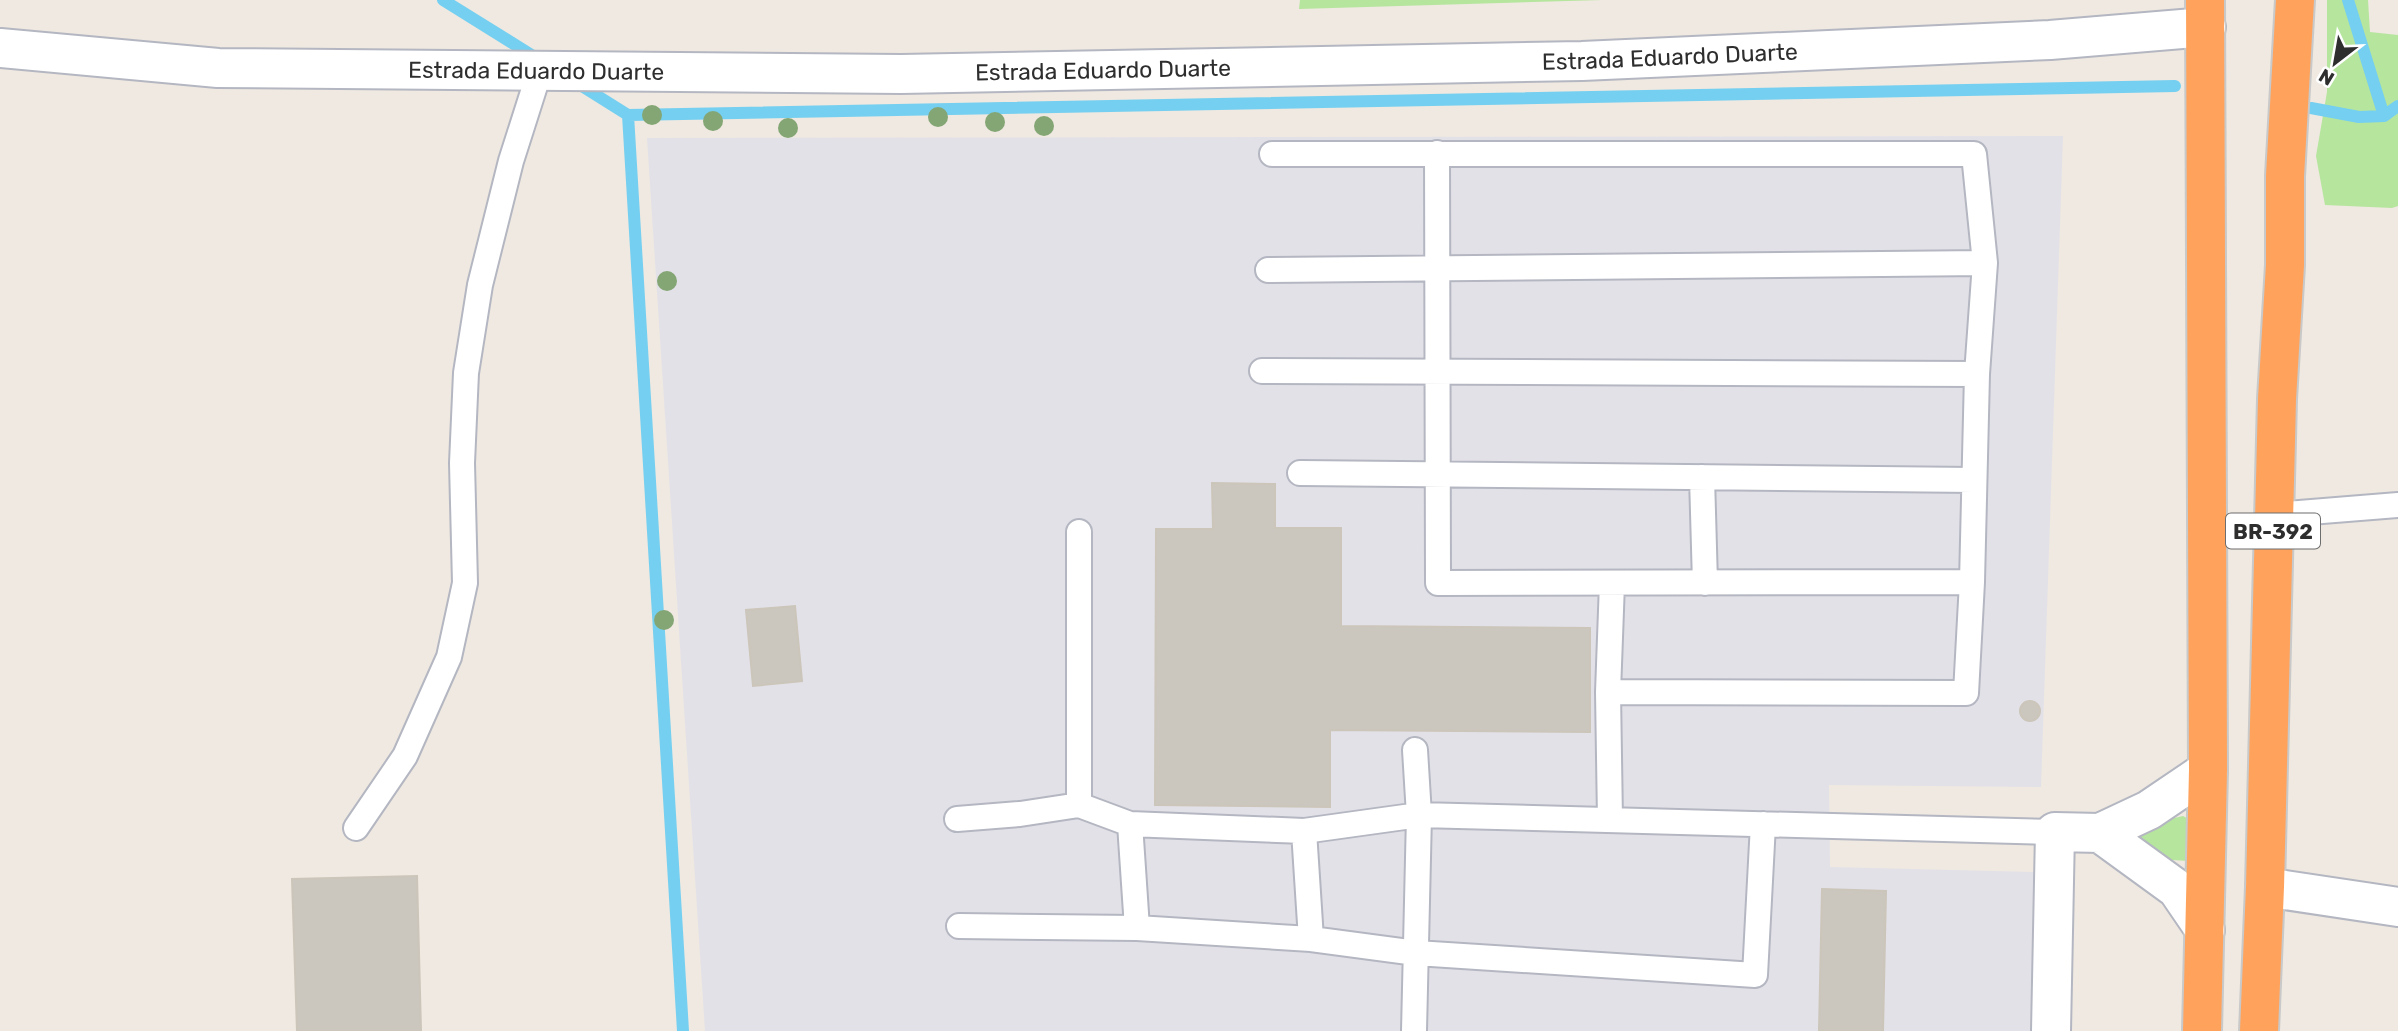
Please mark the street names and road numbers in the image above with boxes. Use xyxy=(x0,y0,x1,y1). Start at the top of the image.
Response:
street label: Estrada Eduardo Duarte xyxy=(1542,37,1798,76)
street label: Estrada Eduardo Duarte xyxy=(975,54,1231,87)
street label: Estrada Eduardo Duarte xyxy=(408,56,664,86)
road number: BR-392 xyxy=(2226,514,2320,548)

